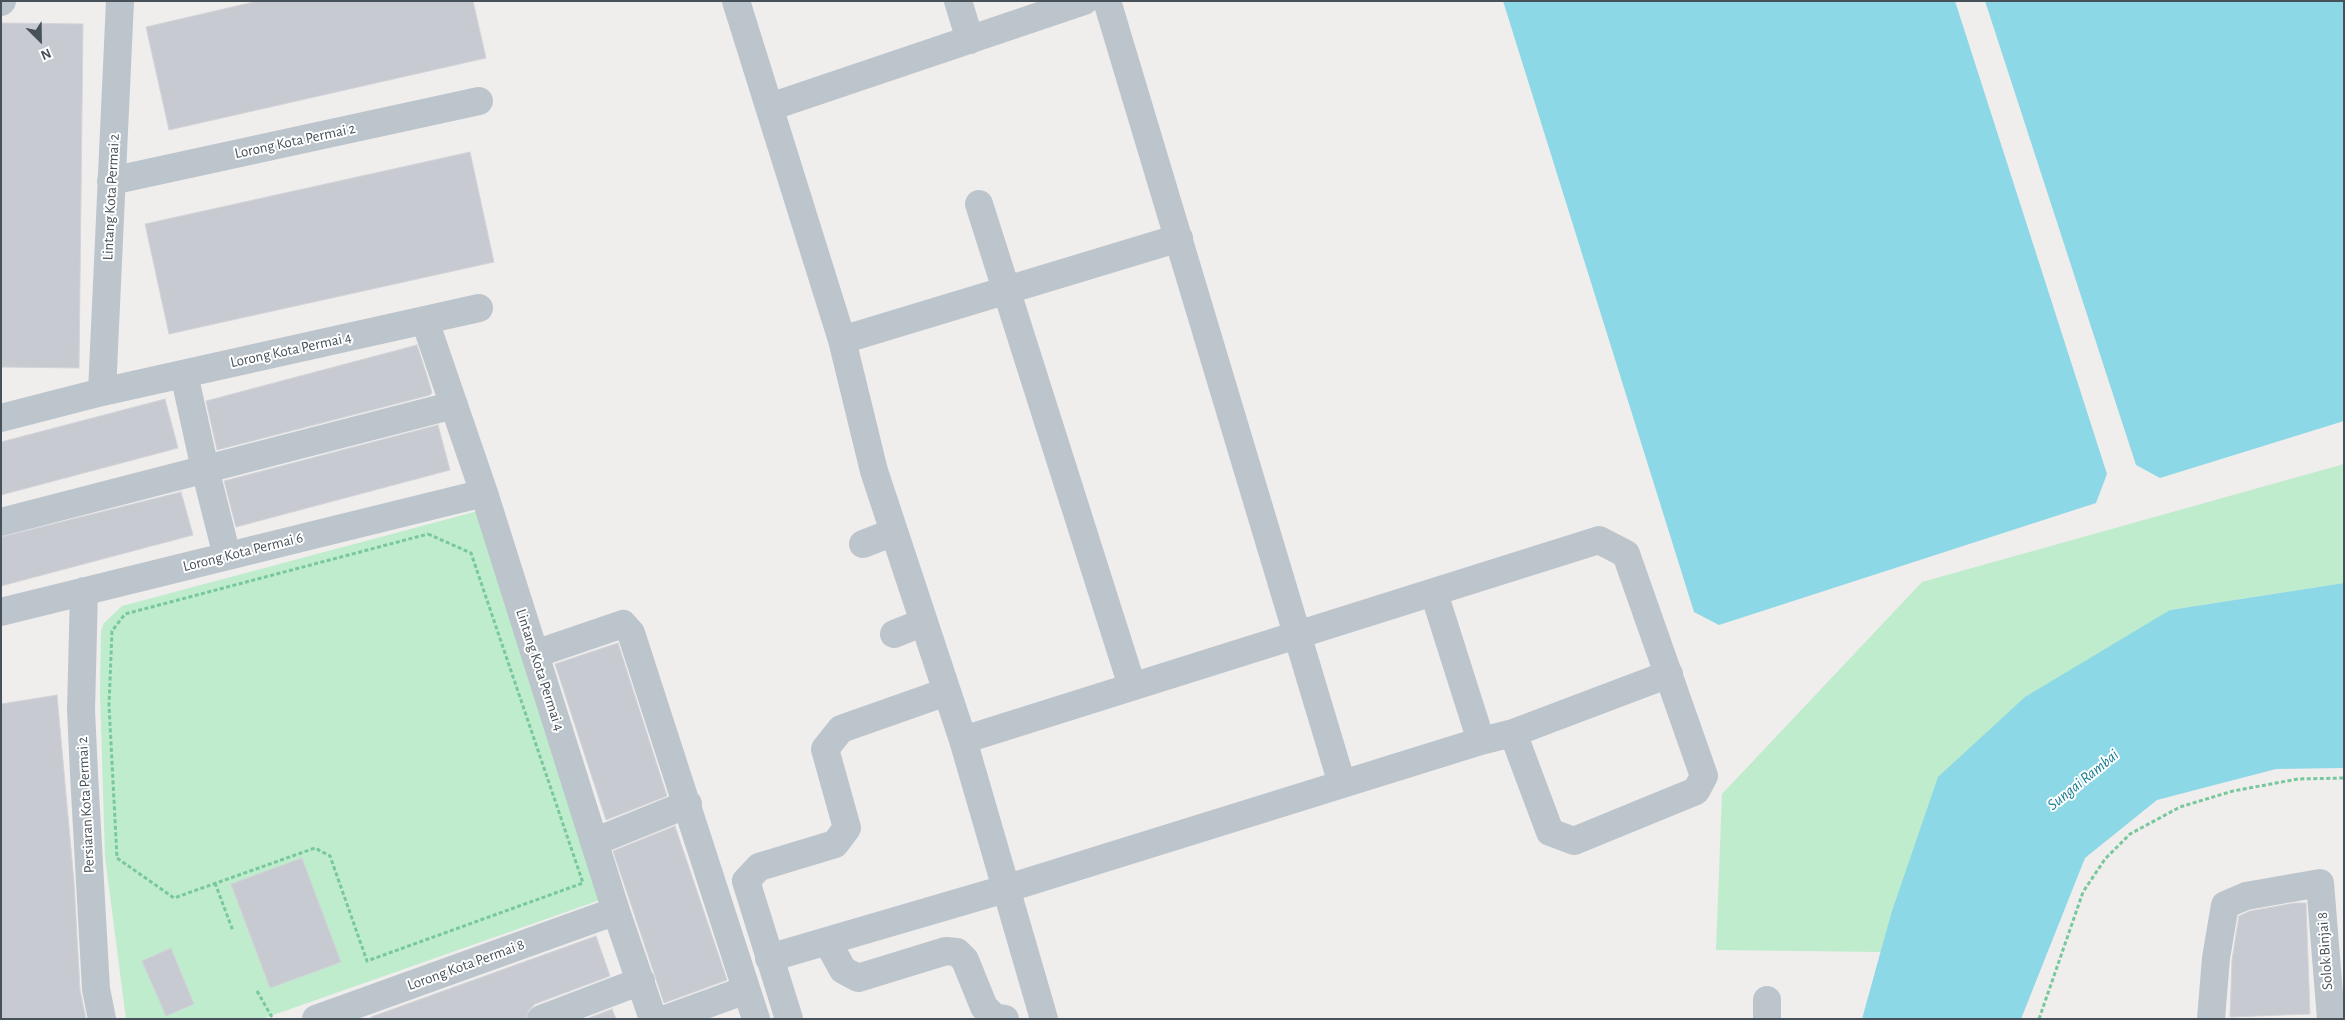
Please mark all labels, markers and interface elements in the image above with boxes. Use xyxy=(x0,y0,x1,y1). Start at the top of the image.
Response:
north arrow xyxy=(15,15,65,65)
text: N xyxy=(39,45,53,62)
street label: Lorong Kota Permai 2 xyxy=(233,119,357,163)
street label: Lintang Kota Permai 2 xyxy=(99,133,123,261)
street label: Lorong Kota Permai 4 xyxy=(229,328,353,372)
street label: Lorong Kota Permai 6 xyxy=(181,528,305,576)
street label: Lintang Kota Permai 4 xyxy=(512,607,568,733)
street label: Persiaran Kota Permai 2 xyxy=(73,736,99,874)
water label: Sungai Rambai xyxy=(2043,745,2123,815)
street label: Solok Binjai 8 xyxy=(2313,911,2337,991)
street label: Lorong Kota Permai 8 xyxy=(405,935,527,995)

